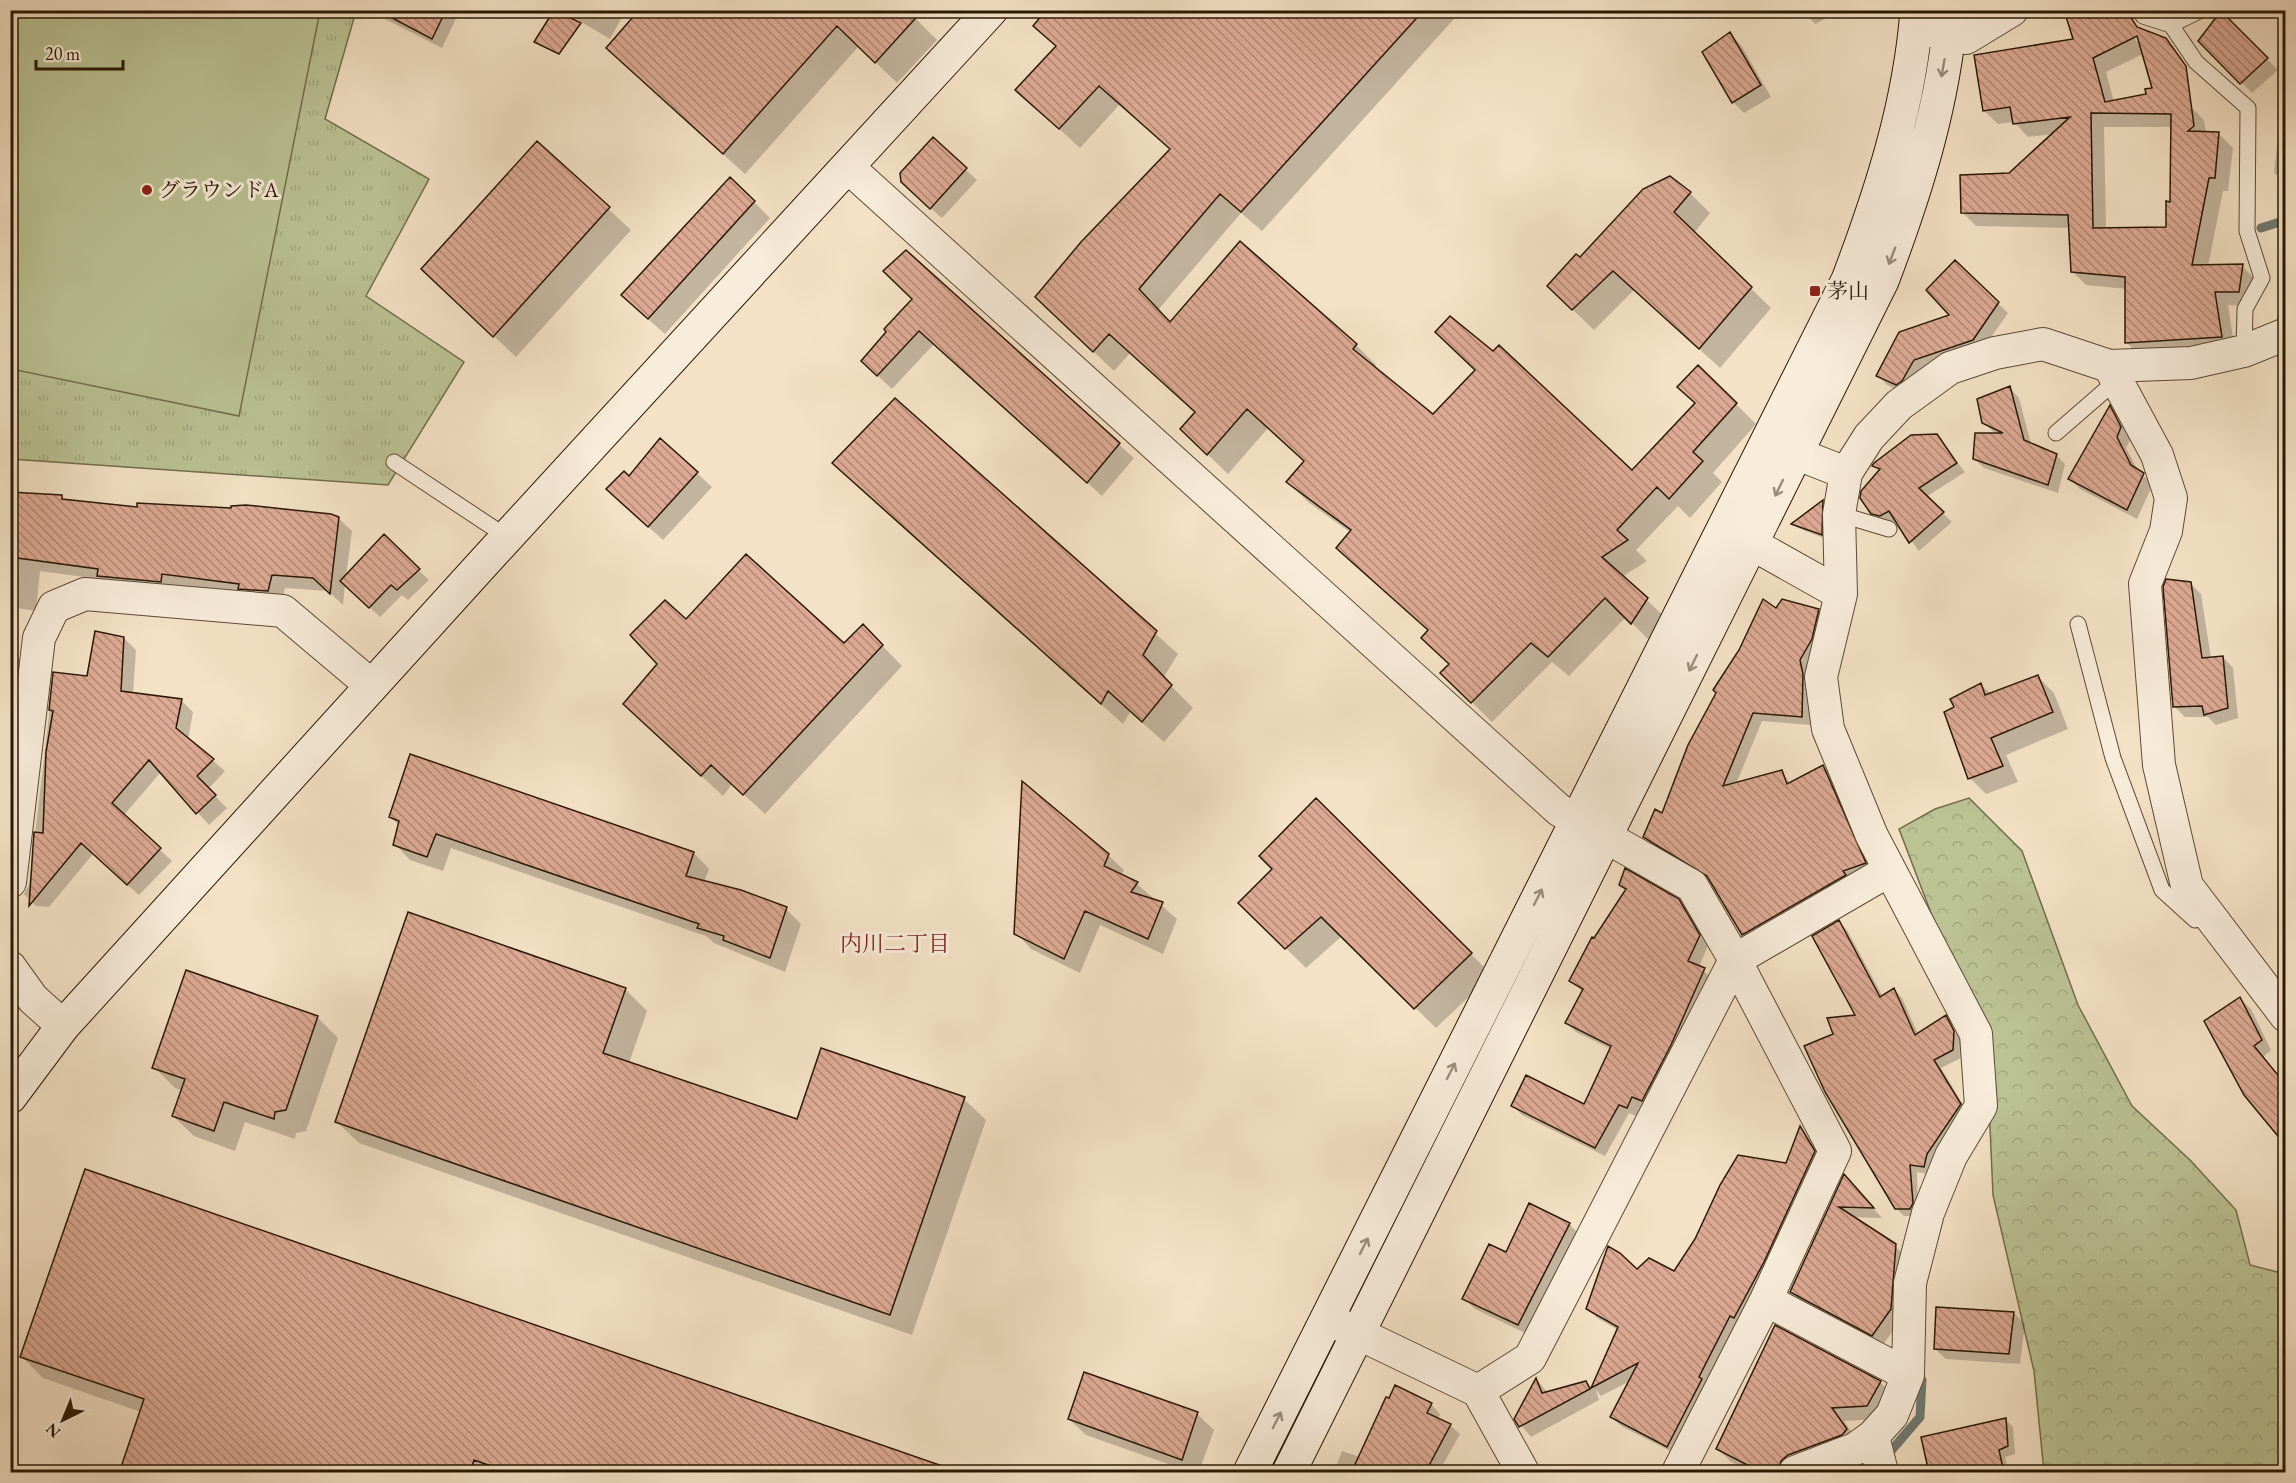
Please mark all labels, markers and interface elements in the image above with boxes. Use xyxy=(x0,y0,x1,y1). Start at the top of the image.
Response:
scale bar xyxy=(36,33,123,71)
text: 20 m xyxy=(45,42,80,65)
one-way arrow xyxy=(1937,58,1948,78)
place label: グラウンドA xyxy=(159,176,279,203)
marker: グラウンドA xyxy=(140,183,154,197)
one-way arrow xyxy=(1885,246,1896,265)
place label: 茅山 xyxy=(1827,277,1869,304)
marker: 茅山 xyxy=(1808,284,1822,298)
one-way arrow xyxy=(1773,478,1784,496)
one-way arrow xyxy=(1686,653,1698,671)
one-way arrow xyxy=(1533,888,1545,906)
district label: 内川二丁目 xyxy=(840,929,950,958)
one-way arrow xyxy=(1446,1063,1458,1081)
one-way arrow xyxy=(1359,1237,1370,1255)
north arrow xyxy=(33,1390,93,1450)
one-way arrow xyxy=(1271,1412,1283,1430)
text: N xyxy=(41,1418,65,1443)

